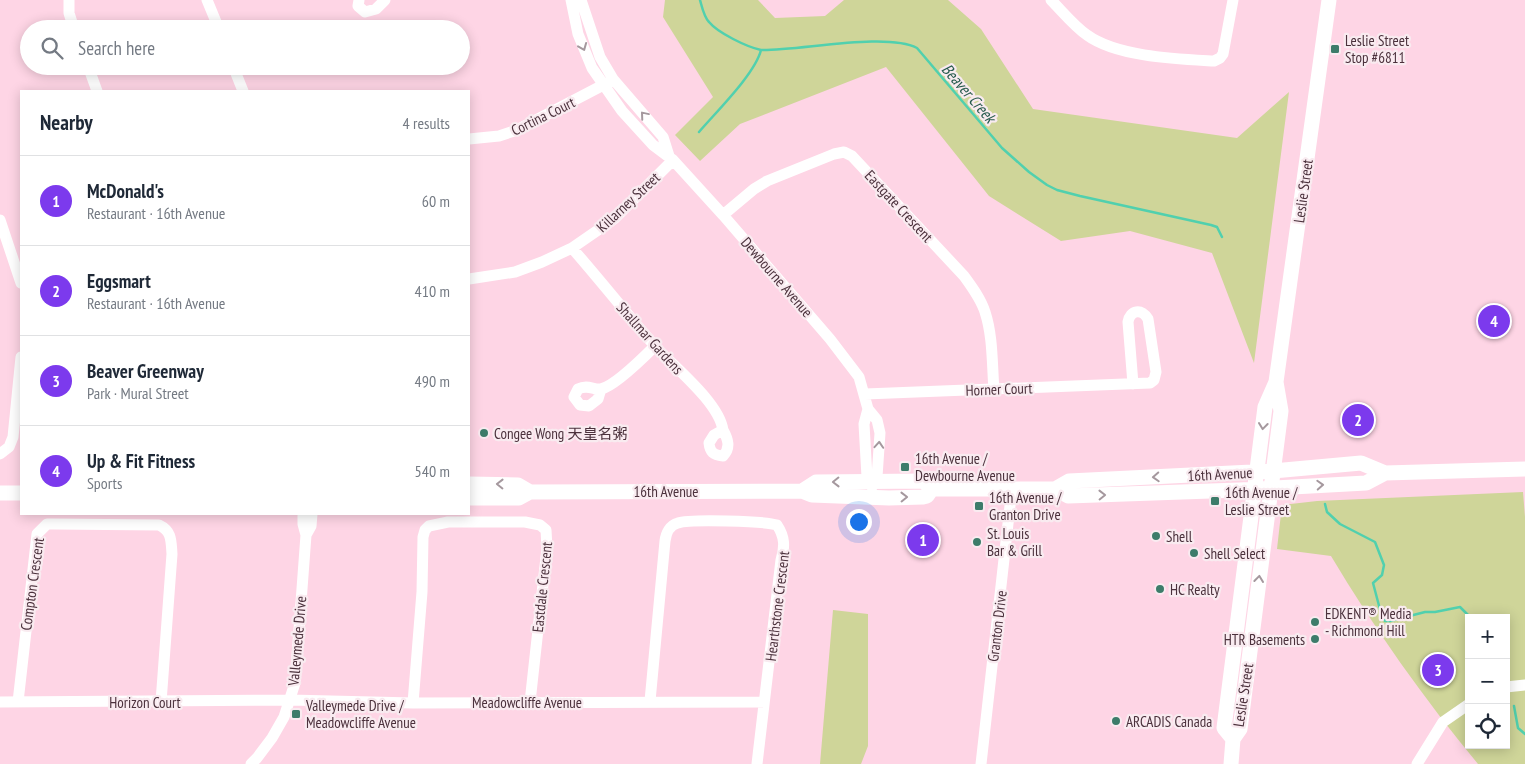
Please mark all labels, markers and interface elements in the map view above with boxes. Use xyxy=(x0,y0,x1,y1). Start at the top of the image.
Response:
search box xyxy=(20,20,470,75)
place label: Leslie Street Stop #6811 xyxy=(1345,31,1409,67)
icon: search xyxy=(38,34,66,62)
text: Search here xyxy=(78,36,155,60)
one-way arrow xyxy=(577,42,587,51)
marker: Leslie Street Stop #6811 xyxy=(1329,43,1341,55)
water label: Beaver Creek xyxy=(938,59,1001,128)
street label: Cortina Court xyxy=(508,92,578,140)
text: Nearby xyxy=(40,109,93,136)
one-way arrow xyxy=(641,112,649,121)
text: 4 results xyxy=(403,113,450,133)
street label: Leslie Street xyxy=(1289,158,1317,224)
street label: Eastgate Crescent xyxy=(861,166,937,246)
street label: Killarney Street xyxy=(592,168,664,236)
text: McDonald's xyxy=(87,179,164,203)
text: 1 xyxy=(52,191,60,211)
text: 60 m xyxy=(422,191,450,211)
text: Restaurant · 16th Avenue xyxy=(87,203,225,223)
street label: Dewbourne Avenue xyxy=(737,233,817,321)
text: Eggsmart xyxy=(87,269,151,293)
text: 2 xyxy=(52,281,60,301)
text: 410 m xyxy=(415,281,450,301)
text: Restaurant · 16th Avenue xyxy=(87,293,225,313)
street label: Shallmar Gardens xyxy=(613,298,687,378)
pin: 4 xyxy=(1478,302,1510,340)
text: Beaver Greenway xyxy=(87,359,204,383)
text: 3 xyxy=(52,371,60,391)
text: 490 m xyxy=(415,371,450,391)
street label: Horner Court xyxy=(965,378,1033,400)
text: Park · Mural Street xyxy=(87,383,189,403)
pin: 2 xyxy=(1342,401,1374,439)
one-way arrow xyxy=(1258,422,1269,430)
place label: Congee Wong 天皇名粥 xyxy=(494,424,627,443)
marker: Congee Wong 天皇名粥 xyxy=(478,427,490,439)
one-way arrow xyxy=(873,440,884,448)
text: Up & Fit Fitness xyxy=(87,449,195,473)
place label: 16th Avenue / Dewbourne Avenue xyxy=(915,449,1015,485)
text: 4 xyxy=(52,461,60,481)
text: 540 m xyxy=(415,461,450,481)
marker: 16th Avenue / Dewbourne Avenue xyxy=(899,461,911,473)
street label: 16th Avenue xyxy=(1187,463,1253,485)
one-way arrow xyxy=(1152,471,1160,482)
text: Sports xyxy=(87,473,122,493)
one-way arrow xyxy=(832,477,840,487)
one-way arrow xyxy=(496,479,504,490)
one-way arrow xyxy=(1316,480,1324,491)
street label: 16th Avenue xyxy=(634,482,698,501)
place label: 16th Avenue / Leslie Street xyxy=(1225,483,1298,519)
place label: 16th Avenue / Granton Drive xyxy=(989,488,1062,524)
one-way arrow xyxy=(1098,490,1106,500)
one-way arrow xyxy=(900,492,908,503)
marker: 16th Avenue / Leslie Street xyxy=(1209,495,1221,507)
marker: 16th Avenue / Granton Drive xyxy=(973,500,985,512)
your location xyxy=(846,509,872,535)
pin: 1 xyxy=(907,521,939,559)
place label: St. Louis Bar & Grill xyxy=(987,524,1043,560)
place label: Shell xyxy=(1166,527,1193,546)
marker: Shell xyxy=(1150,530,1162,542)
street label: Compton Crescent xyxy=(16,536,48,632)
marker: St. Louis Bar & Grill xyxy=(971,536,983,548)
street label: Eastdale Crescent xyxy=(528,541,556,633)
place label: Shell Select xyxy=(1204,544,1265,563)
marker: Shell Select xyxy=(1188,547,1200,559)
street label: Hearthstone Crescent xyxy=(761,550,793,662)
one-way arrow xyxy=(1254,575,1264,583)
place label: HC Realty xyxy=(1170,580,1220,599)
marker: HC Realty xyxy=(1154,583,1166,595)
street label: Granton Drive xyxy=(983,589,1011,663)
street label: Valleymede Drive xyxy=(284,595,310,688)
place label: EDKENT® Media - Richmond Hill xyxy=(1325,604,1412,640)
map controls xyxy=(1465,614,1510,749)
button: + xyxy=(1465,614,1510,659)
marker: EDKENT® Media - Richmond Hill xyxy=(1309,616,1321,628)
place label: HTR Basements xyxy=(1224,630,1305,649)
marker: HTR Basements xyxy=(1309,633,1321,645)
pin: 3 xyxy=(1422,651,1454,689)
button: − xyxy=(1465,659,1510,704)
street label: Leslie Street xyxy=(1229,662,1257,728)
street label: Horizon Court xyxy=(109,693,181,712)
street label: Meadowcliffe Avenue xyxy=(472,693,582,712)
place label: Valleymede Drive / Meadowcliffe Avenue xyxy=(305,696,416,732)
button: locate xyxy=(1465,704,1510,749)
marker: Valleymede Drive / Meadowcliffe Avenue xyxy=(290,708,302,720)
place label: ARCADIS Canada xyxy=(1126,712,1212,731)
marker: ARCADIS Canada xyxy=(1110,715,1122,727)

